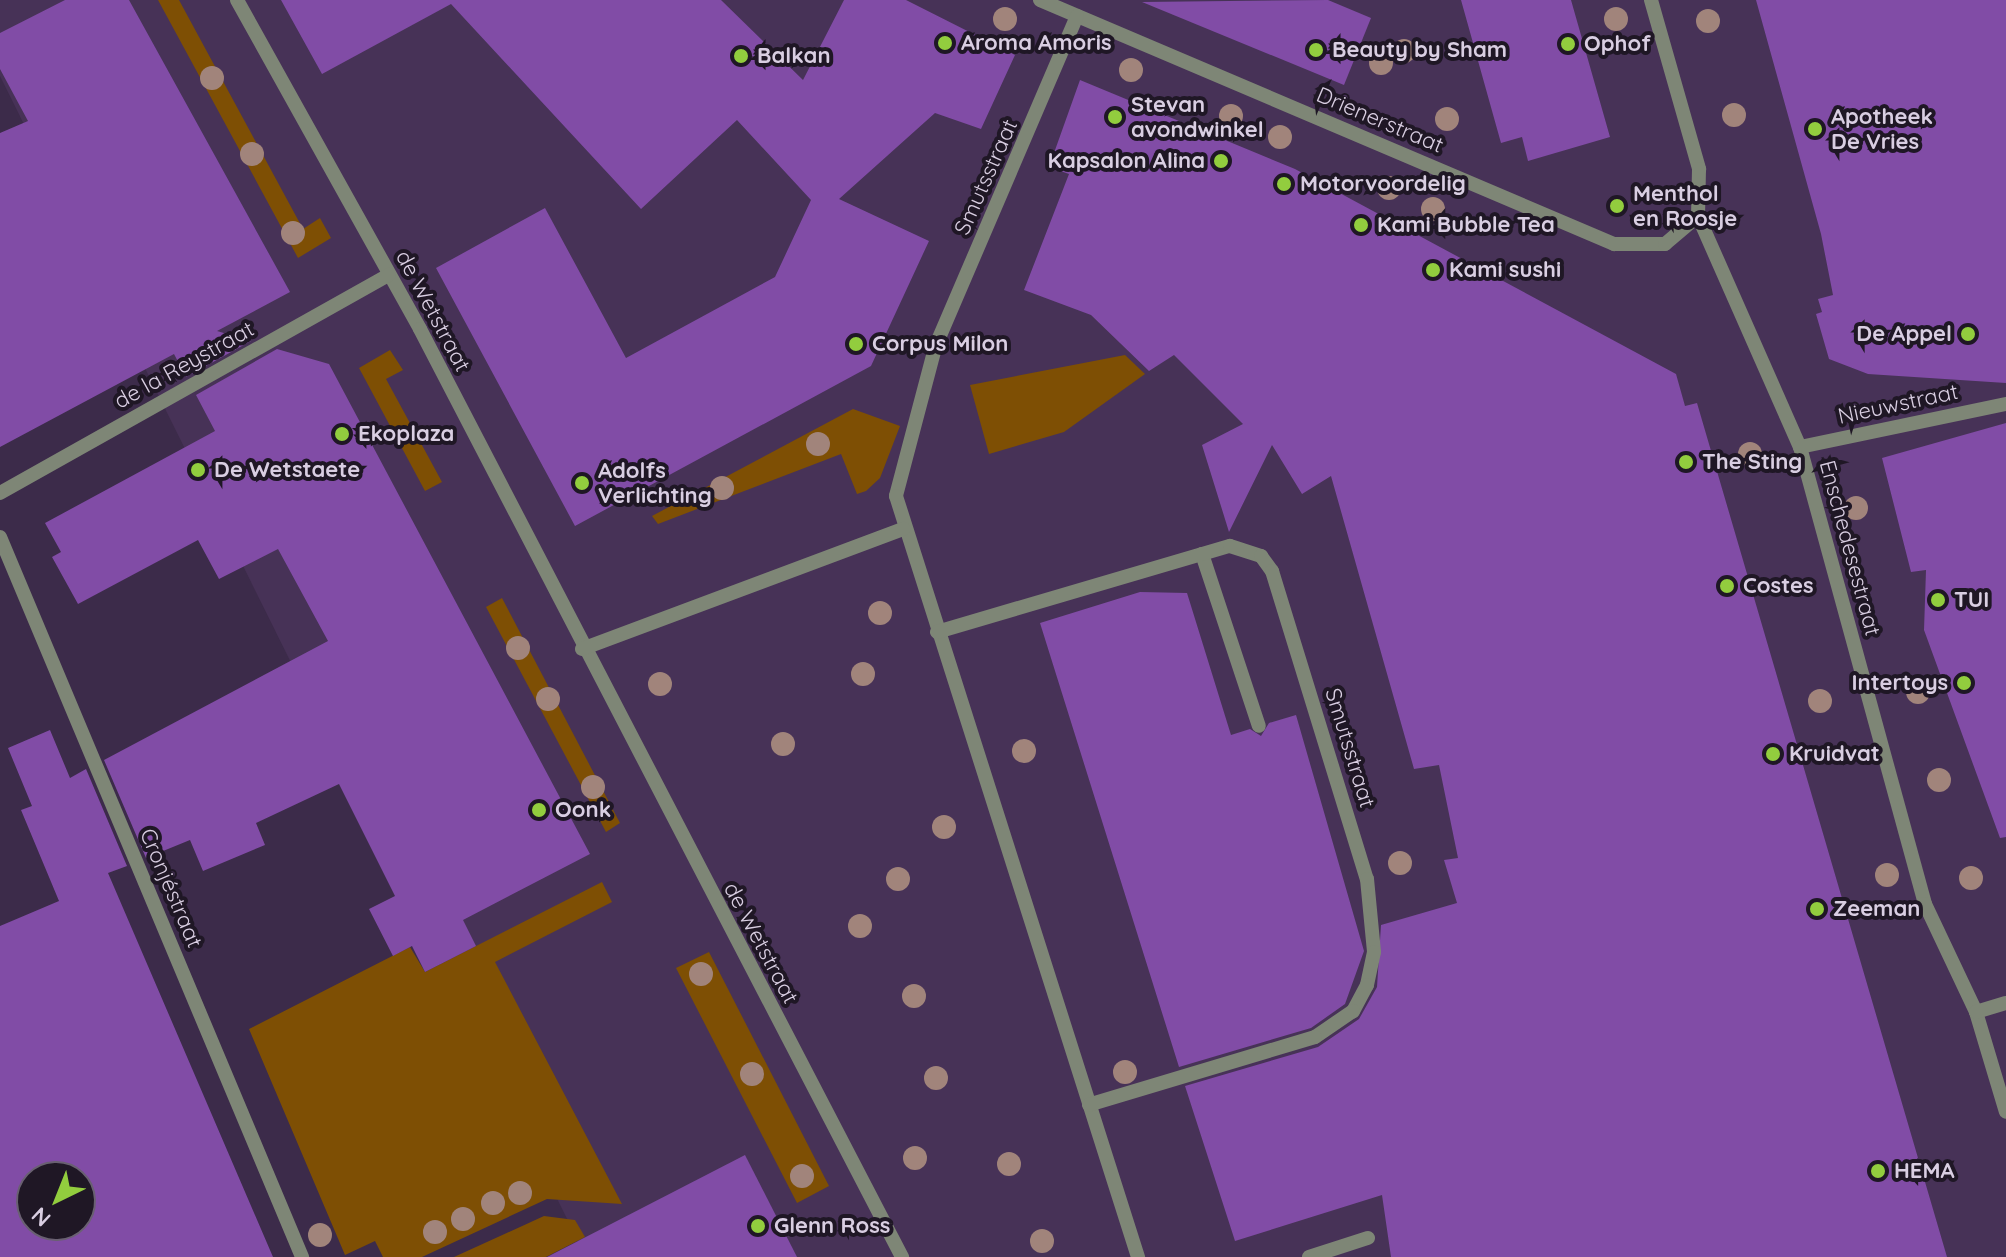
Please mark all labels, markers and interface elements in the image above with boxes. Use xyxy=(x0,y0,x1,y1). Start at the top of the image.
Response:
place label: Aroma Amoris xyxy=(961,30,1112,56)
place label: Ophof xyxy=(1584,31,1651,57)
marker: Aroma Amoris xyxy=(936,34,954,52)
marker: Ophof xyxy=(1559,35,1577,53)
place label: Beauty by Sham xyxy=(1332,37,1507,63)
marker: Beauty by Sham xyxy=(1307,41,1325,59)
place label: Balkan xyxy=(757,43,831,69)
marker: Balkan xyxy=(732,47,750,65)
street label: Drienerstraat xyxy=(1313,81,1447,159)
place label: Stevan avondwinkel xyxy=(1131,91,1264,142)
place label: Apotheek De Vries xyxy=(1831,103,1933,154)
marker: Stevan avondwinkel xyxy=(1106,108,1124,126)
street label: Smutsstraat xyxy=(949,115,1023,239)
marker: Apotheek De Vries xyxy=(1806,120,1824,138)
place label: Kapsalon Alina xyxy=(1048,148,1205,174)
marker: Kapsalon Alina xyxy=(1212,152,1230,170)
place label: Motorvoordelig xyxy=(1300,171,1466,197)
marker: Motorvoordelig xyxy=(1275,175,1293,193)
place label: Menthol en Roosje xyxy=(1633,180,1737,232)
marker: Menthol en Roosje xyxy=(1608,197,1626,215)
place label: Kami Bubble Tea xyxy=(1377,212,1555,238)
marker: Kami Bubble Tea xyxy=(1352,216,1370,234)
street label: de Wetstraat xyxy=(390,246,476,376)
place label: Kami sushi xyxy=(1449,257,1561,283)
marker: Kami sushi xyxy=(1424,261,1442,279)
street label: de la Reystraat xyxy=(110,316,258,414)
place label: De Appel xyxy=(1856,321,1952,347)
marker: De Appel xyxy=(1959,325,1977,343)
place label: Corpus Milon xyxy=(872,331,1008,357)
marker: Corpus Milon xyxy=(847,335,865,353)
street label: Nieuwstraat xyxy=(1835,378,1961,430)
place label: Ekoplaza xyxy=(358,421,454,447)
marker: Ekoplaza xyxy=(333,425,351,443)
place label: The Sting xyxy=(1702,449,1802,475)
marker: The Sting xyxy=(1677,453,1695,471)
place label: De Wetstaete xyxy=(214,457,360,483)
place label: Adolfs Verlichting xyxy=(598,457,712,508)
street label: Enschedesestraat xyxy=(1814,457,1886,639)
marker: De Wetstaete xyxy=(189,461,207,479)
marker: Adolfs Verlichting xyxy=(573,474,591,492)
place label: Costes xyxy=(1743,573,1814,599)
marker: Costes xyxy=(1718,577,1736,595)
place label: TUI xyxy=(1954,587,1989,613)
marker: TUI xyxy=(1929,591,1947,609)
place label: Intertoys xyxy=(1852,670,1948,696)
marker: Intertoys xyxy=(1955,674,1973,692)
street label: Smutsstraat xyxy=(1319,685,1381,811)
place label: Kruidvat xyxy=(1789,741,1880,767)
marker: Kruidvat xyxy=(1764,745,1782,763)
place label: Oonk xyxy=(555,797,611,823)
marker: Oonk xyxy=(530,801,548,819)
street label: Cronjéstraat xyxy=(134,824,208,952)
street label: de Wetstraat xyxy=(718,878,804,1008)
place label: Zeeman xyxy=(1833,896,1920,922)
marker: Zeeman xyxy=(1808,900,1826,918)
place label: HEMA xyxy=(1894,1158,1954,1184)
north arrow xyxy=(16,1161,96,1241)
marker: HEMA xyxy=(1869,1162,1887,1180)
text: N xyxy=(26,1201,56,1233)
place label: Glenn Ross xyxy=(774,1213,890,1239)
marker: Glenn Ross xyxy=(749,1217,767,1235)

